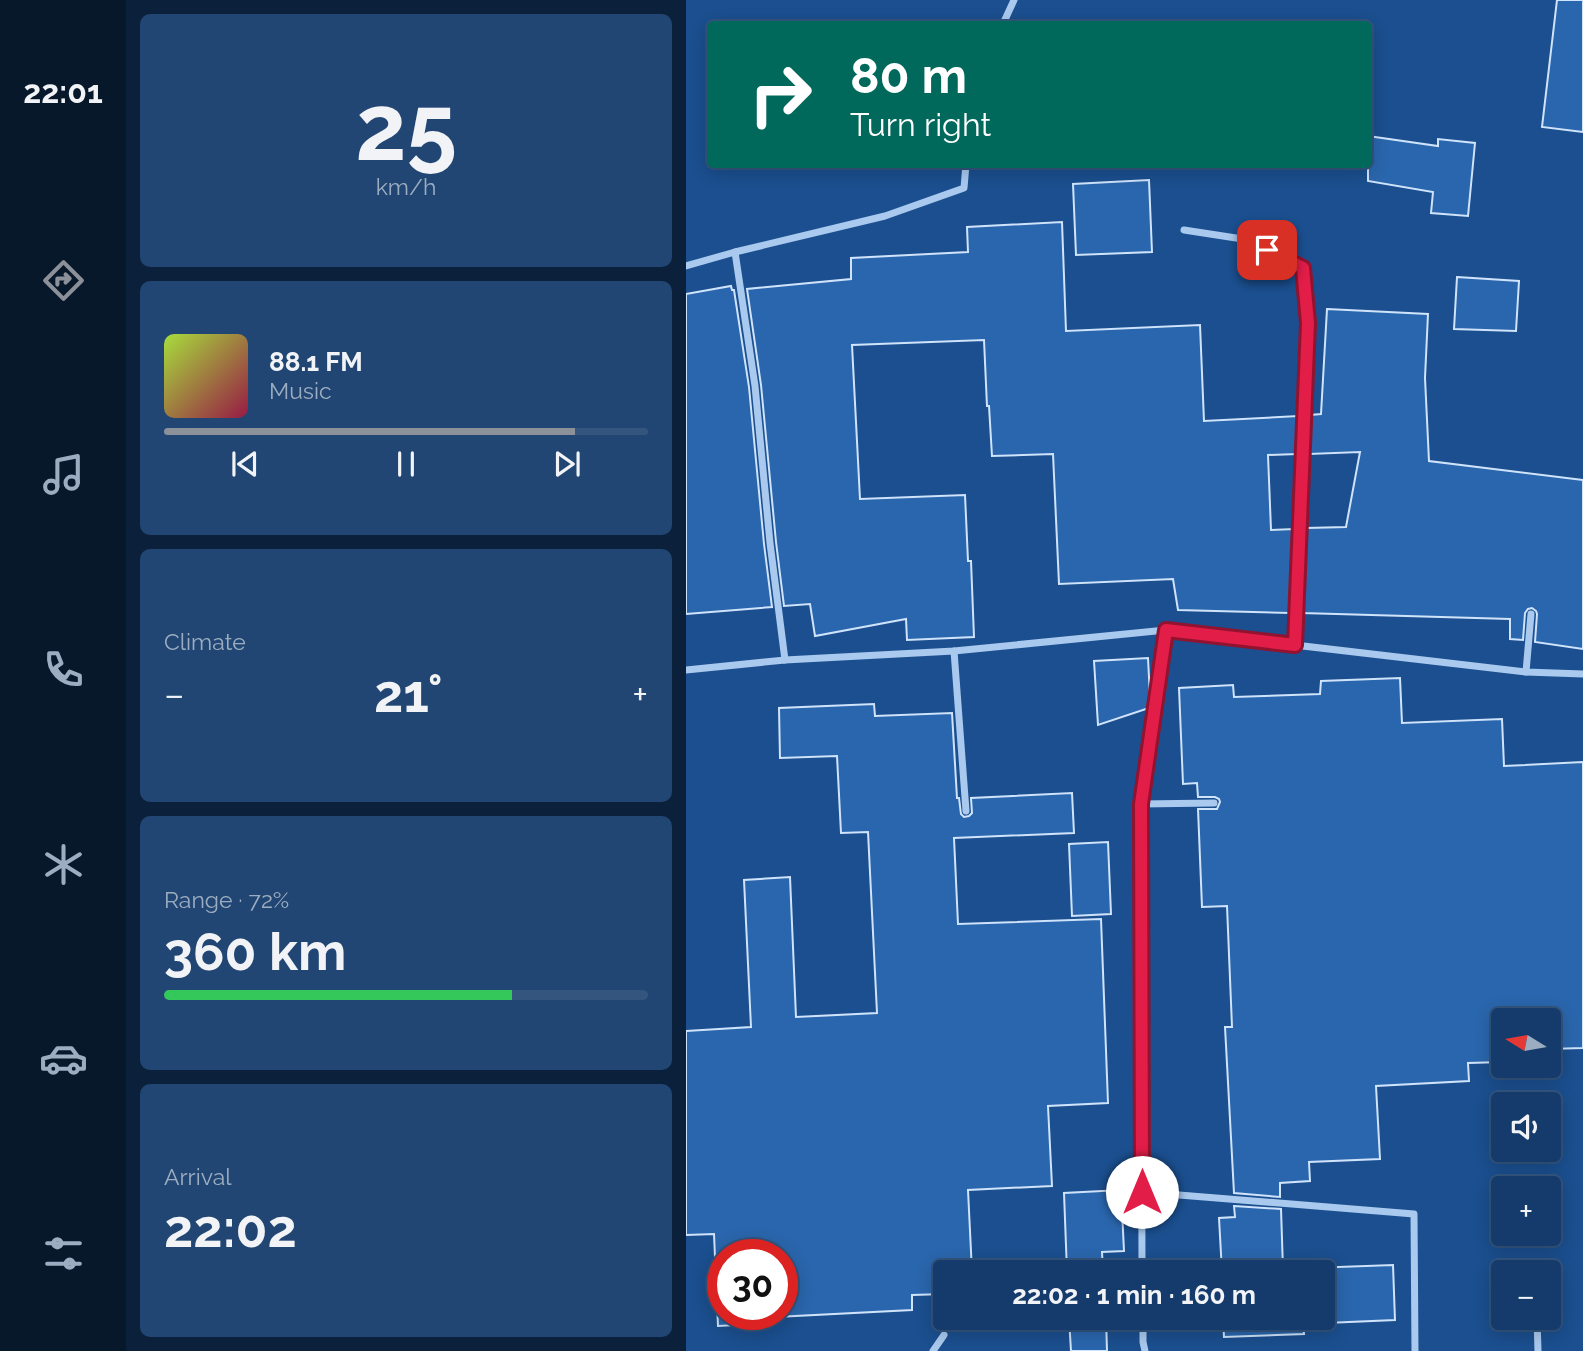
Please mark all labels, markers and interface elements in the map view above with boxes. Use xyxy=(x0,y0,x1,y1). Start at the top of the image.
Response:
text: 80 m xyxy=(850,47,967,104)
icon: right xyxy=(735,49,826,140)
text: 22:01 xyxy=(23,73,103,110)
text: 25 xyxy=(355,74,457,181)
text: Turn right xyxy=(850,106,991,143)
text: km/h xyxy=(376,173,436,200)
pin xyxy=(1237,220,1297,280)
icon: arrive xyxy=(1248,231,1286,269)
icon: directions xyxy=(39,256,88,305)
text: 88.1 FM xyxy=(269,347,363,377)
text: Music xyxy=(269,377,332,404)
icon: previous xyxy=(226,445,264,483)
icon: pause xyxy=(387,445,425,483)
icon: next xyxy=(548,445,586,483)
icon: music xyxy=(39,450,88,499)
text: Climate xyxy=(164,628,246,655)
icon: phone xyxy=(39,645,88,694)
text: 21° xyxy=(374,663,443,724)
text: − xyxy=(164,672,184,717)
text: + xyxy=(632,672,648,717)
icon: climate xyxy=(39,840,88,889)
text: Range · 72% xyxy=(164,886,289,913)
text: 360 km xyxy=(164,921,346,982)
north arrow xyxy=(1491,1008,1561,1078)
map controls xyxy=(1491,1008,1561,1330)
icon: car xyxy=(39,1034,88,1083)
button: sound xyxy=(1491,1092,1561,1162)
position arrow xyxy=(1105,1155,1179,1229)
text: Arrival xyxy=(164,1163,231,1190)
button: + xyxy=(1491,1176,1561,1246)
text: 22:02 xyxy=(164,1198,297,1259)
icon: filters xyxy=(39,1229,88,1278)
speed limit sign: 30 xyxy=(707,1239,798,1330)
button: − xyxy=(1491,1260,1561,1330)
text: 22:02 · 1 min · 160 m xyxy=(1012,1280,1256,1310)

